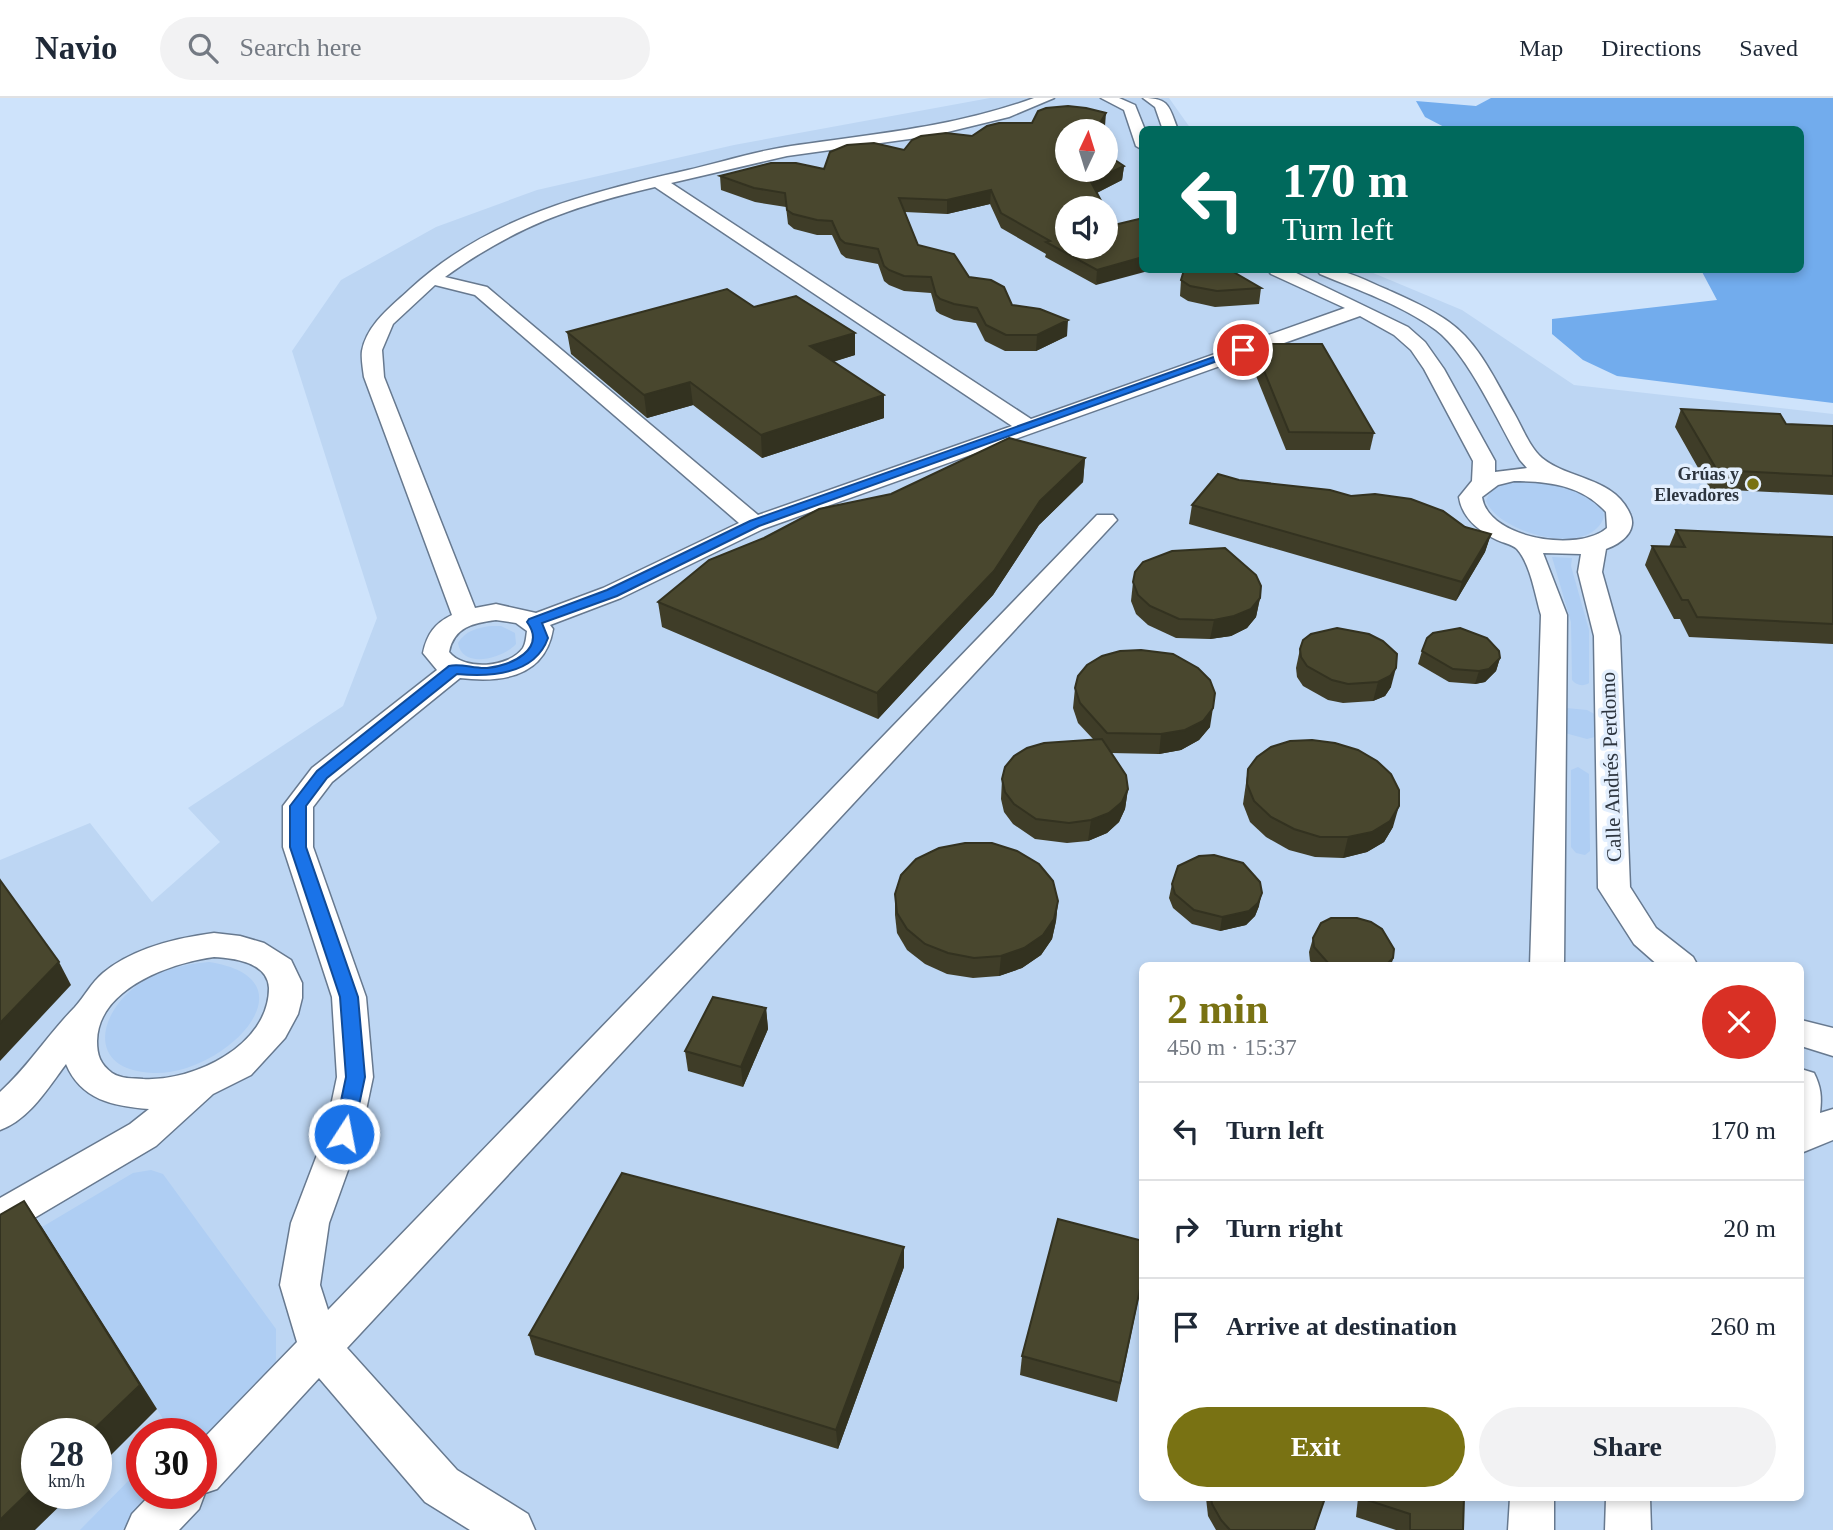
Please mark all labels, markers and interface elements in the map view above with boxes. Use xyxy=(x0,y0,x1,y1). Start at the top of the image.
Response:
search box xyxy=(160,17,650,80)
icon: search xyxy=(184,29,222,67)
text: Navio xyxy=(35,30,118,66)
text: Search here xyxy=(240,33,361,62)
text: Map xyxy=(1519,35,1563,61)
text: Directions xyxy=(1601,35,1701,61)
text: Saved xyxy=(1739,35,1798,61)
north arrow xyxy=(1055,119,1118,182)
map controls xyxy=(1055,119,1118,259)
text: 170 m xyxy=(1282,153,1409,208)
icon: left xyxy=(1167,154,1258,245)
button: sound xyxy=(1055,196,1118,259)
text: Turn left xyxy=(1282,211,1394,247)
pin xyxy=(1213,320,1273,380)
icon: arrive xyxy=(1224,331,1262,369)
place label: Grúas y Elevadores xyxy=(1654,464,1739,505)
marker: Grúas y Elevadores xyxy=(1745,476,1761,492)
street label: Calle Andrés Perdomo xyxy=(1596,672,1626,862)
button: close xyxy=(1702,985,1776,1059)
text: 2 min xyxy=(1167,986,1269,1032)
text: 450 m · 15:37 xyxy=(1167,1035,1297,1060)
position arrow xyxy=(307,1097,381,1171)
icon: left xyxy=(1167,1112,1205,1150)
text: Turn left xyxy=(1226,1116,1324,1145)
text: 170 m xyxy=(1710,1116,1776,1145)
icon: right xyxy=(1167,1210,1205,1248)
text: Turn right xyxy=(1226,1214,1343,1243)
text: 20 m xyxy=(1723,1214,1776,1243)
icon: arrive xyxy=(1167,1308,1205,1346)
text: Arrive at destination xyxy=(1226,1312,1457,1341)
text: 260 m xyxy=(1710,1312,1776,1341)
button: Exit xyxy=(1167,1407,1465,1487)
button: Share xyxy=(1479,1407,1776,1487)
speed limit sign: 30 xyxy=(126,1418,217,1509)
text: 28 xyxy=(49,1435,84,1474)
text: km/h xyxy=(48,1471,85,1491)

